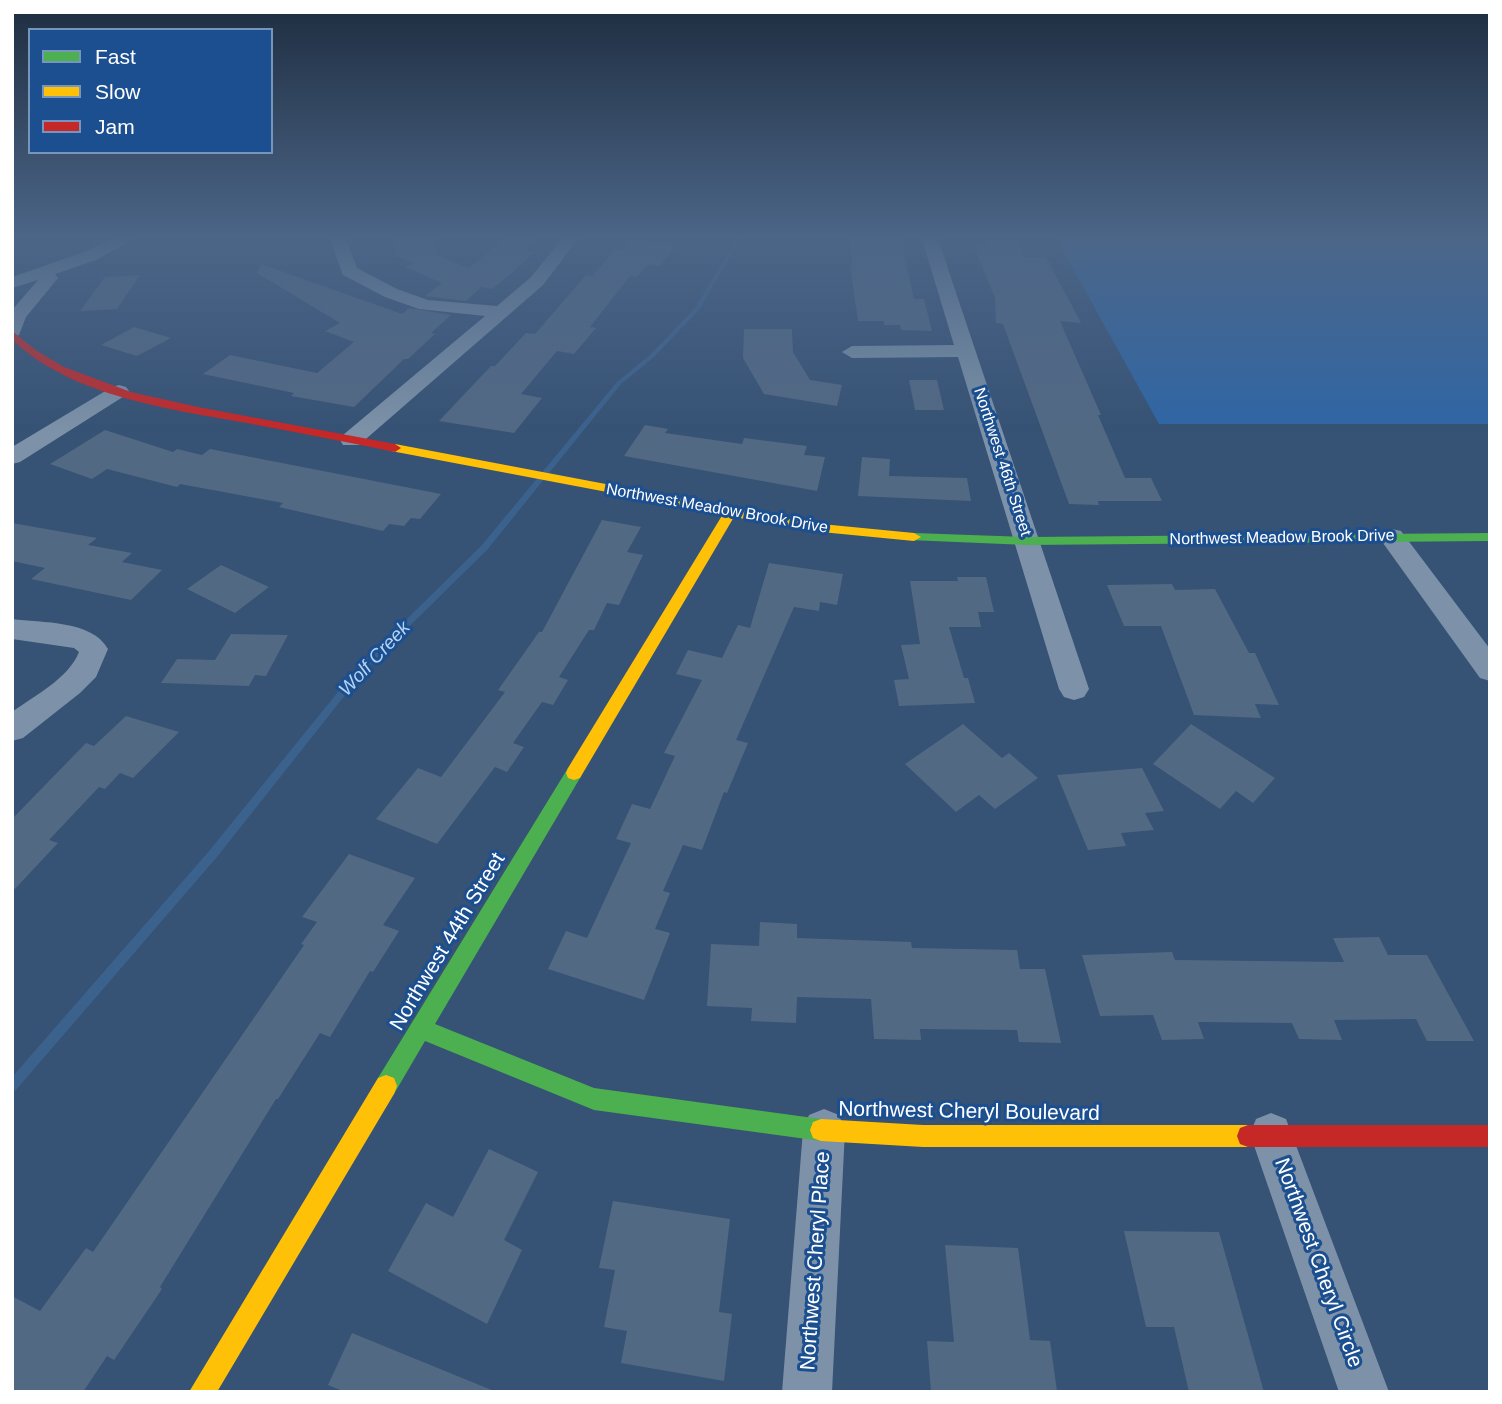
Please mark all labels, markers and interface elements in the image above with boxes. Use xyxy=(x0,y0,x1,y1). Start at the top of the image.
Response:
legend xyxy=(28,28,273,154)
text: Fast xyxy=(95,45,136,68)
text: Slow xyxy=(95,80,141,103)
text: Jam xyxy=(95,115,135,138)
street label: Northwest 46th Street xyxy=(969,385,1035,539)
street label: Northwest Meadow Brook Drive xyxy=(605,480,829,538)
street label: Northwest Meadow Brook Drive xyxy=(1169,526,1395,550)
water label: Wolf Creek xyxy=(335,617,415,701)
street label: Northwest 44th Street xyxy=(385,848,511,1036)
street label: Northwest Cheryl Boulevard xyxy=(838,1097,1100,1127)
street label: Northwest Cheryl Place xyxy=(796,1151,836,1371)
street label: Northwest Cheryl Circle xyxy=(1268,1155,1368,1371)

